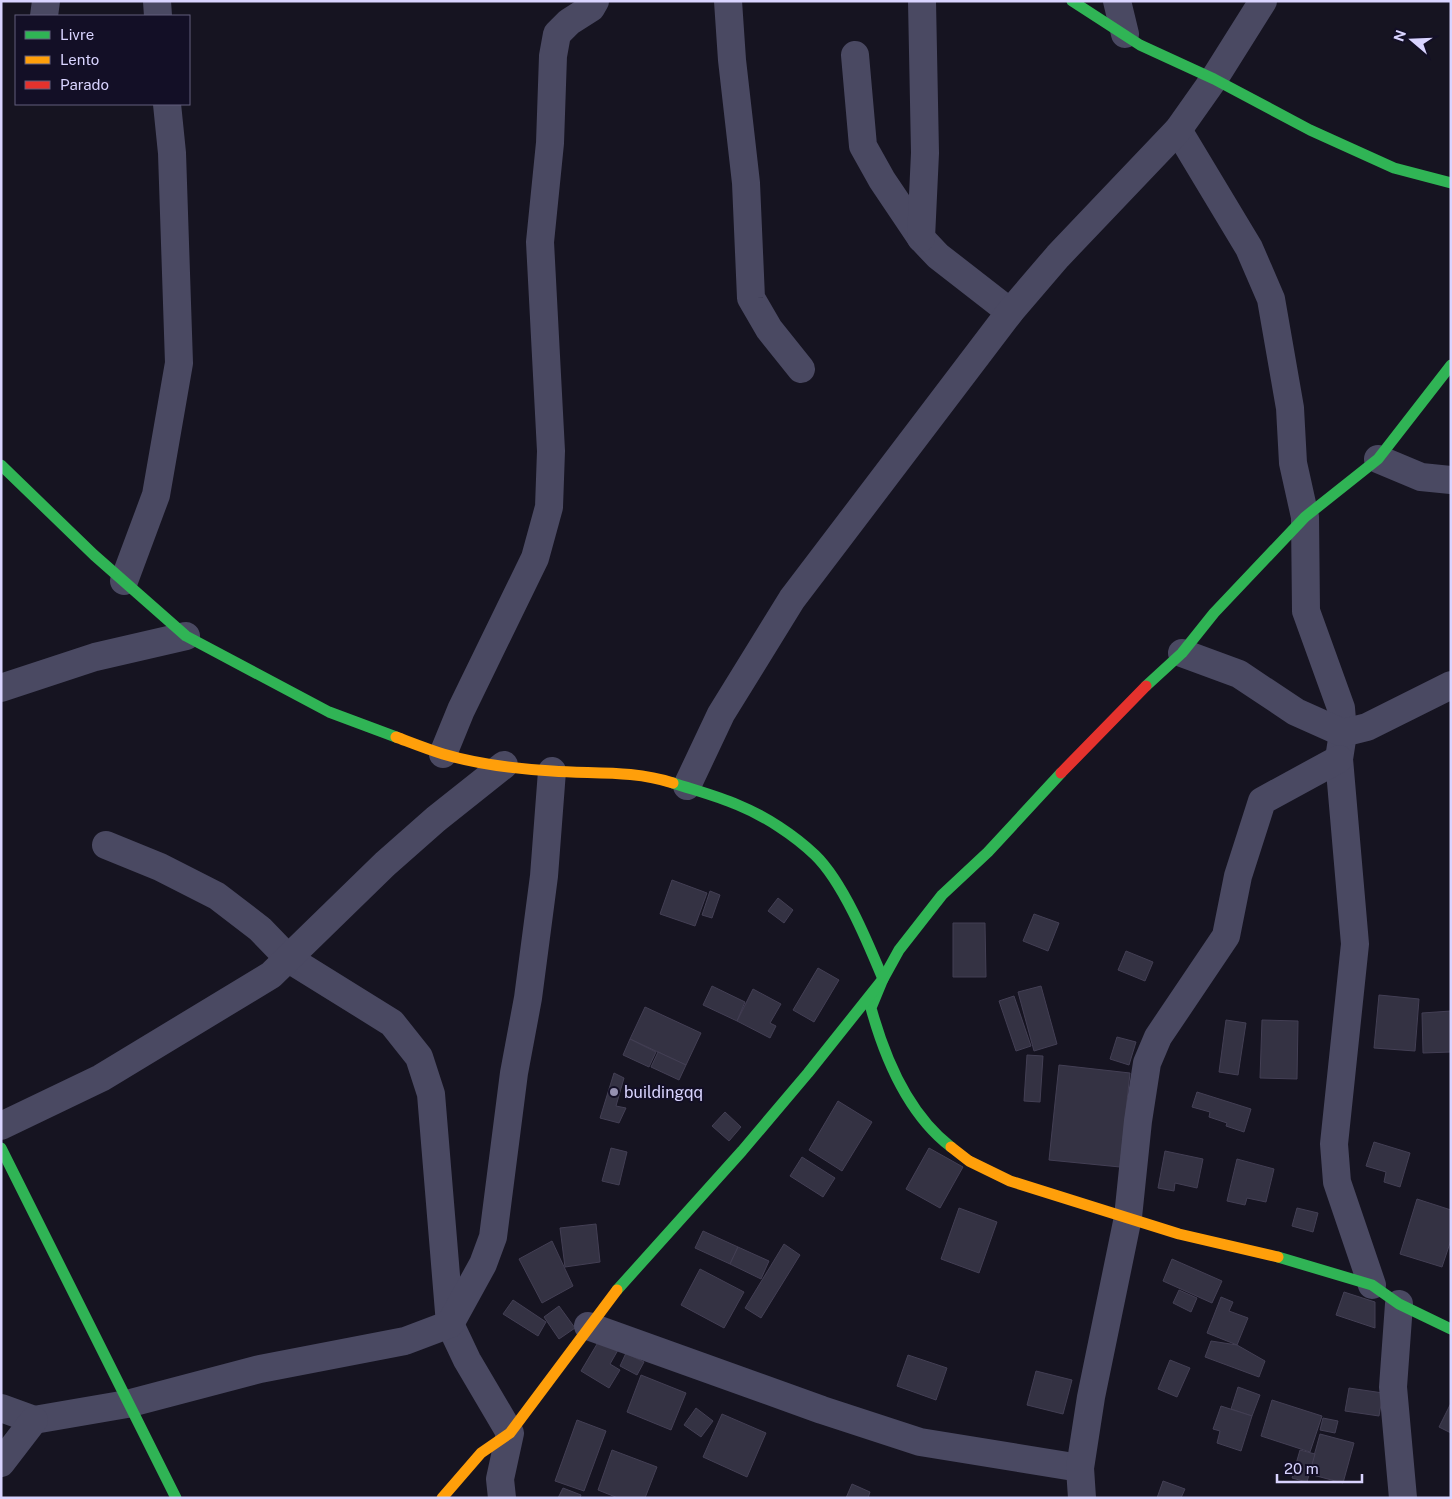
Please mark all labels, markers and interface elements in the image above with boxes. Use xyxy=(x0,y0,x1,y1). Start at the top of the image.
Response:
legend xyxy=(15,15,190,105)
north arrow xyxy=(1387,15,1437,65)
text: Livre xyxy=(60,26,94,43)
text: N xyxy=(1390,28,1409,44)
text: Lento xyxy=(60,51,99,68)
text: Parado xyxy=(60,76,109,93)
place label: buildingqq xyxy=(624,1083,703,1102)
marker: buildingqq xyxy=(608,1086,620,1098)
scale bar xyxy=(1277,1452,1362,1484)
text: 20 m xyxy=(1284,1460,1319,1477)

